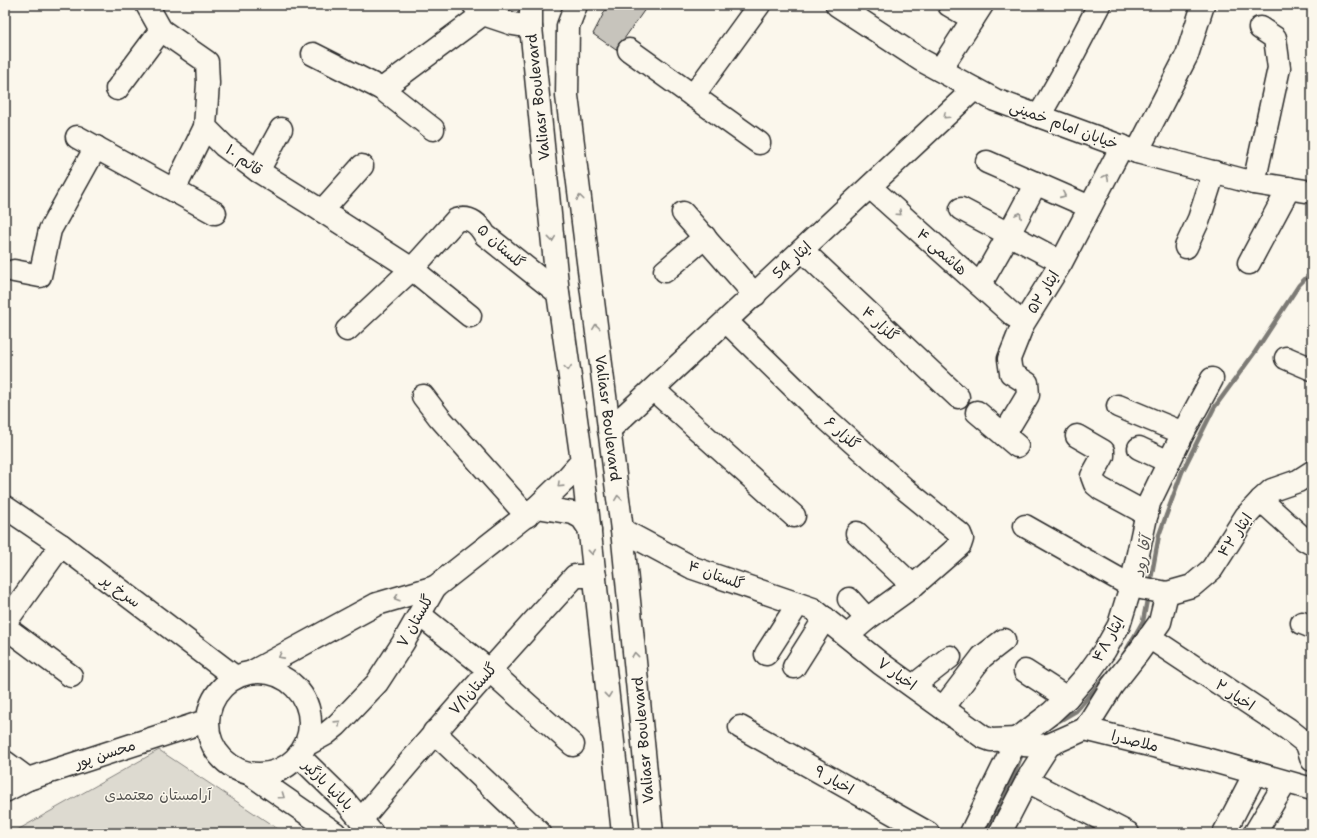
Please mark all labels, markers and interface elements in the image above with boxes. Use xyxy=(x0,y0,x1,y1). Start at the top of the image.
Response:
street label: Valiasr Boulevard xyxy=(521,32,555,161)
street label: خیابان امام خمینی xyxy=(1007,96,1121,155)
one-way arrow xyxy=(943,111,951,118)
street label: قائم ۱۰ xyxy=(220,140,267,182)
one-way arrow xyxy=(1101,174,1109,181)
one-way arrow xyxy=(1059,191,1066,199)
one-way arrow xyxy=(576,195,585,201)
one-way arrow xyxy=(894,208,902,216)
one-way arrow xyxy=(1015,211,1022,219)
street label: گلستان ۵ xyxy=(473,219,529,273)
street label: هاشمی ۴ xyxy=(912,224,972,280)
one-way arrow xyxy=(547,236,556,242)
street label: ایثار 54 xyxy=(768,237,816,283)
street label: ایثار ۵۲ xyxy=(1022,267,1064,317)
street label: گلزار ۴ xyxy=(857,302,903,346)
one-way arrow xyxy=(592,324,601,330)
street label: Valiasr Boulevard xyxy=(590,354,626,483)
one-way arrow xyxy=(563,365,572,371)
street label: گلزار ۶ xyxy=(820,412,864,454)
one-way arrow xyxy=(557,480,565,488)
one-way arrow xyxy=(614,495,623,501)
street label: ایثار ۴۲ xyxy=(1213,509,1257,561)
water label: آقا رود xyxy=(1128,531,1157,579)
one-way arrow xyxy=(588,549,597,555)
street label: گلستان ۴ xyxy=(685,556,747,594)
street label: سرخ پر xyxy=(96,568,145,612)
street label: گلستان ۷ xyxy=(392,591,438,651)
one-way arrow xyxy=(394,593,401,602)
street label: ایثار ۴۸ xyxy=(1087,613,1129,665)
one-way arrow xyxy=(278,651,285,659)
one-way arrow xyxy=(631,652,640,658)
street label: اخیار ۷ xyxy=(873,653,921,695)
street label: گلستان۷/۱ xyxy=(444,659,502,719)
street label: Valiasr Boulevard xyxy=(627,675,659,804)
street label: اخیار ۲ xyxy=(1211,675,1259,715)
one-way arrow xyxy=(603,692,612,698)
one-way arrow xyxy=(333,720,341,728)
street label: ملاصدرا xyxy=(1109,725,1161,757)
street label: محسن پور xyxy=(71,735,138,774)
street label: بابانیا بازگیر xyxy=(297,754,358,815)
street label: اخیار ۹ xyxy=(810,761,858,799)
park label: آرامستان معتمدی xyxy=(105,785,213,805)
one-way arrow xyxy=(277,791,284,798)

